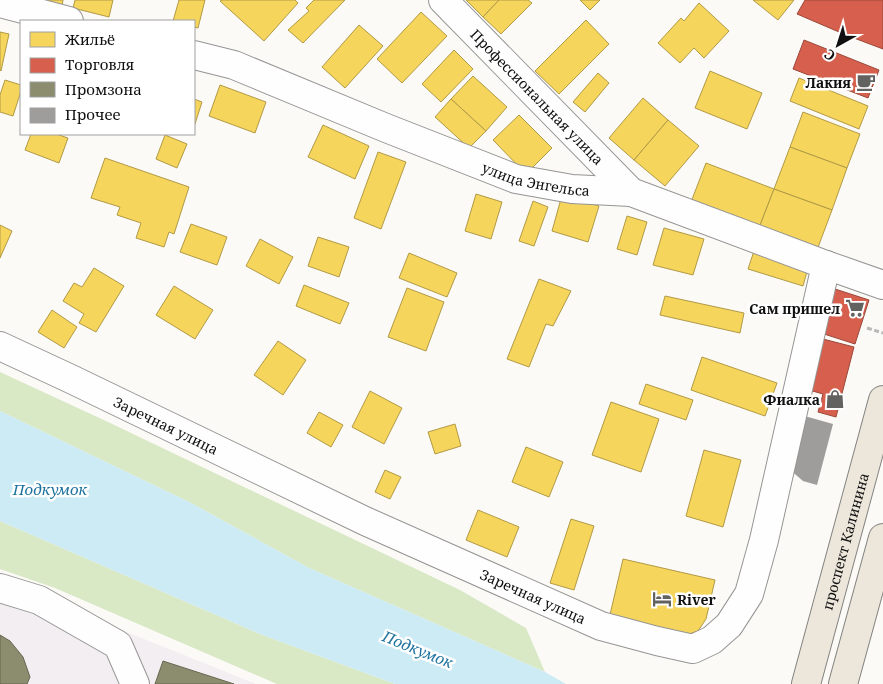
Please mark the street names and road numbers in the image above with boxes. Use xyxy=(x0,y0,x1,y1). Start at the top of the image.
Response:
street label: Профессиональная улица xyxy=(467,25,608,168)
street label: улица Энгельса xyxy=(479,157,590,199)
street label: Заречная улица xyxy=(111,392,222,458)
street label: проспект Калинина xyxy=(817,470,872,612)
street label: Заречная улица xyxy=(477,564,589,628)

